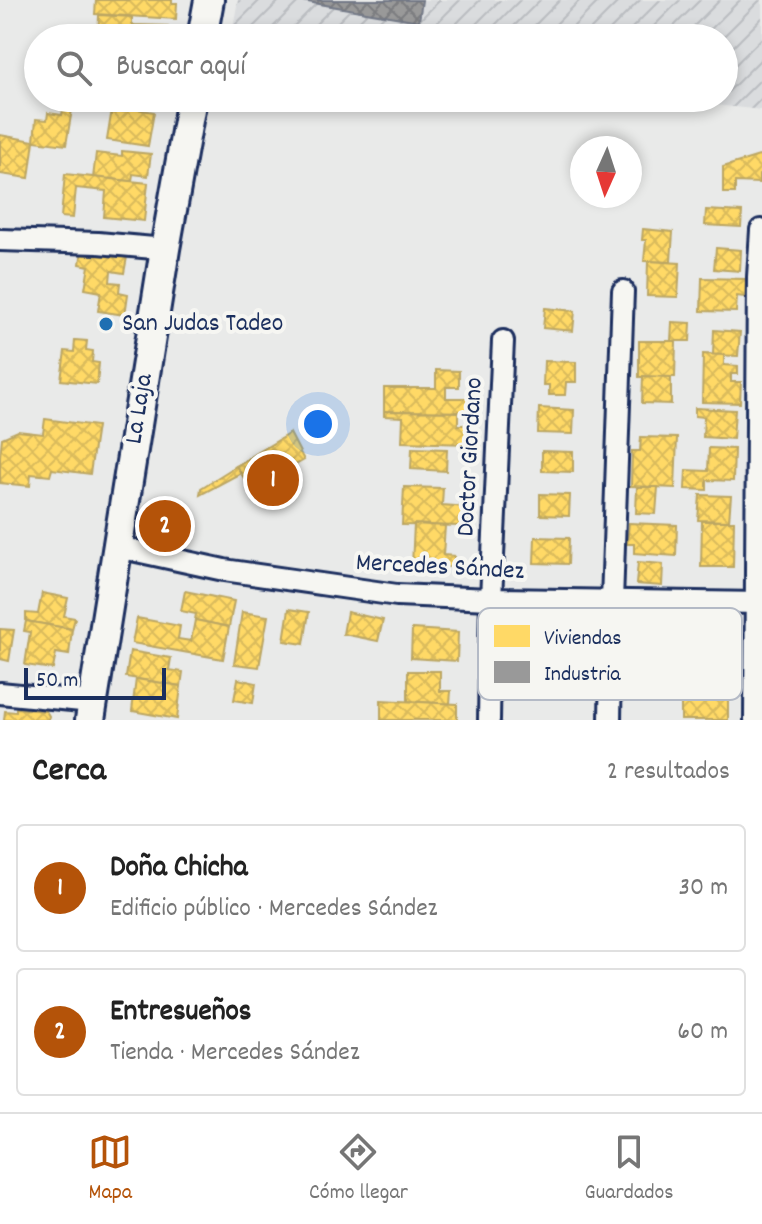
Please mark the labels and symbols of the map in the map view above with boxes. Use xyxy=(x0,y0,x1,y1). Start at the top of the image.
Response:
north arrow xyxy=(570,136,642,208)
place label: San Judas Tadeo xyxy=(122,306,283,343)
marker: San Judas Tadeo xyxy=(97,315,115,333)
street label: La Laja xyxy=(116,370,164,447)
street label: Doctor Giordano xyxy=(448,377,494,537)
your location xyxy=(298,404,338,444)
pin: 1 xyxy=(247,450,299,510)
pin: 2 xyxy=(139,496,191,556)
street label: Mercedes Sández xyxy=(355,545,525,591)
legend xyxy=(478,608,742,700)
text: Viviendas xyxy=(544,624,622,655)
text: Industria xyxy=(544,660,621,691)
scale bar xyxy=(24,664,166,700)

